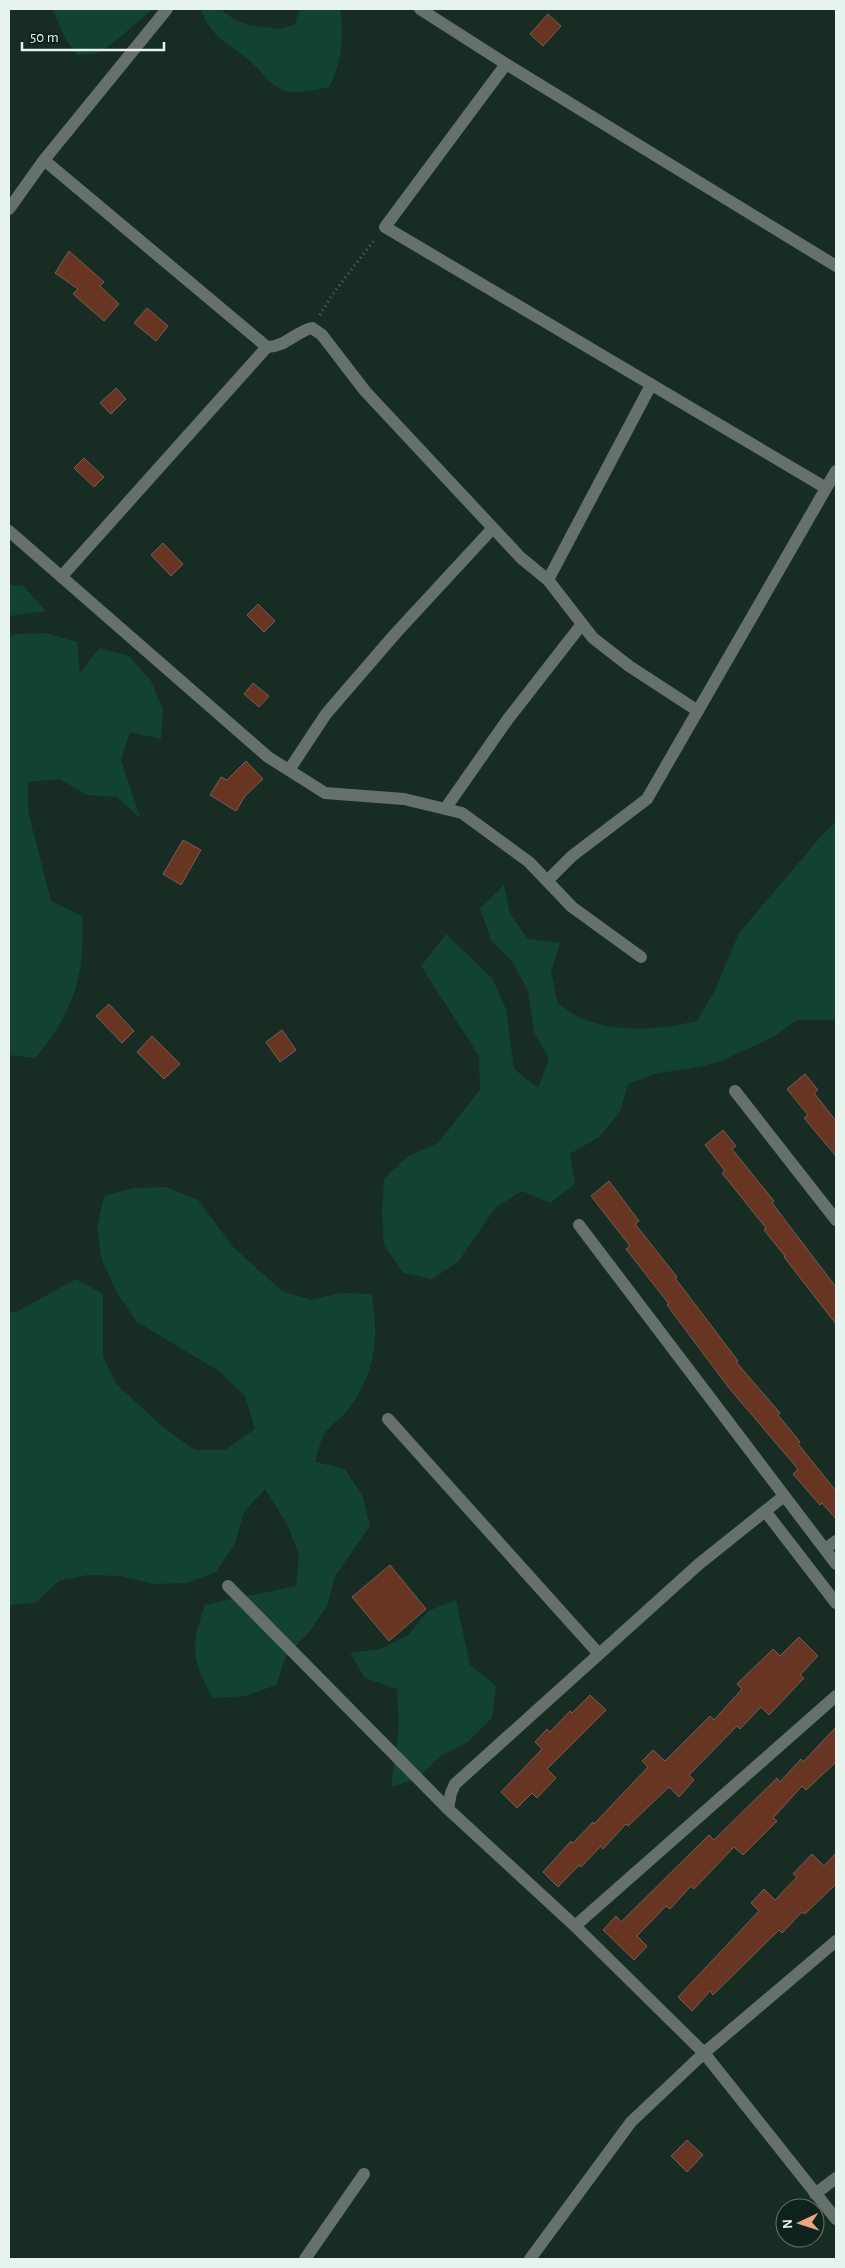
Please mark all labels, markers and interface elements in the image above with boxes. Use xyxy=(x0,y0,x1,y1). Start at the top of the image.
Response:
scale bar xyxy=(22,20,165,52)
text: 50 m xyxy=(30,30,59,45)
north arrow xyxy=(775,2198,825,2248)
text: N xyxy=(781,2218,795,2229)

